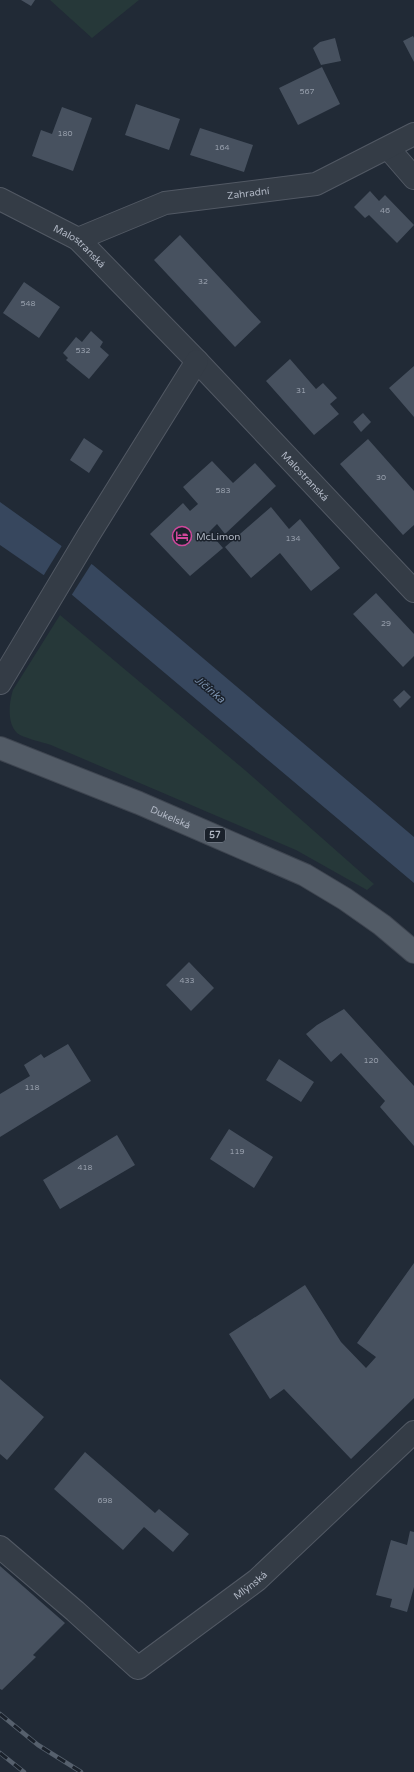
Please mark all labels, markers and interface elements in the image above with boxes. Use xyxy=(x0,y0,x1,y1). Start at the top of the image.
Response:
house number: 567 xyxy=(299,87,315,96)
house number: 180 xyxy=(57,129,73,138)
house number: 164 xyxy=(214,143,230,152)
street label: Zahradní xyxy=(226,185,271,202)
house number: 46 xyxy=(380,206,390,215)
street label: Malostranská xyxy=(51,222,108,271)
house number: 32 xyxy=(198,277,208,286)
house number: 548 xyxy=(20,299,36,308)
house number: 532 xyxy=(75,346,91,355)
house number: 31 xyxy=(296,386,306,395)
street label: Malostranská xyxy=(278,449,331,504)
house number: 30 xyxy=(376,473,386,482)
house number: 583 xyxy=(215,486,231,495)
hotel icon: McLimon xyxy=(171,525,193,547)
place label: McLimon xyxy=(196,531,240,543)
house number: 134 xyxy=(285,534,301,543)
house number: 29 xyxy=(381,619,391,628)
water label: Jičínka xyxy=(192,673,228,706)
street label: Dukelská xyxy=(148,804,192,832)
road number: 57 xyxy=(205,828,225,842)
house number: 433 xyxy=(179,976,195,985)
house number: 120 xyxy=(363,1056,379,1065)
house number: 118 xyxy=(24,1083,40,1092)
house number: 119 xyxy=(229,1147,245,1156)
house number: 418 xyxy=(77,1163,93,1172)
house number: 698 xyxy=(97,1496,113,1505)
street label: Mlýnská xyxy=(231,1569,270,1602)

